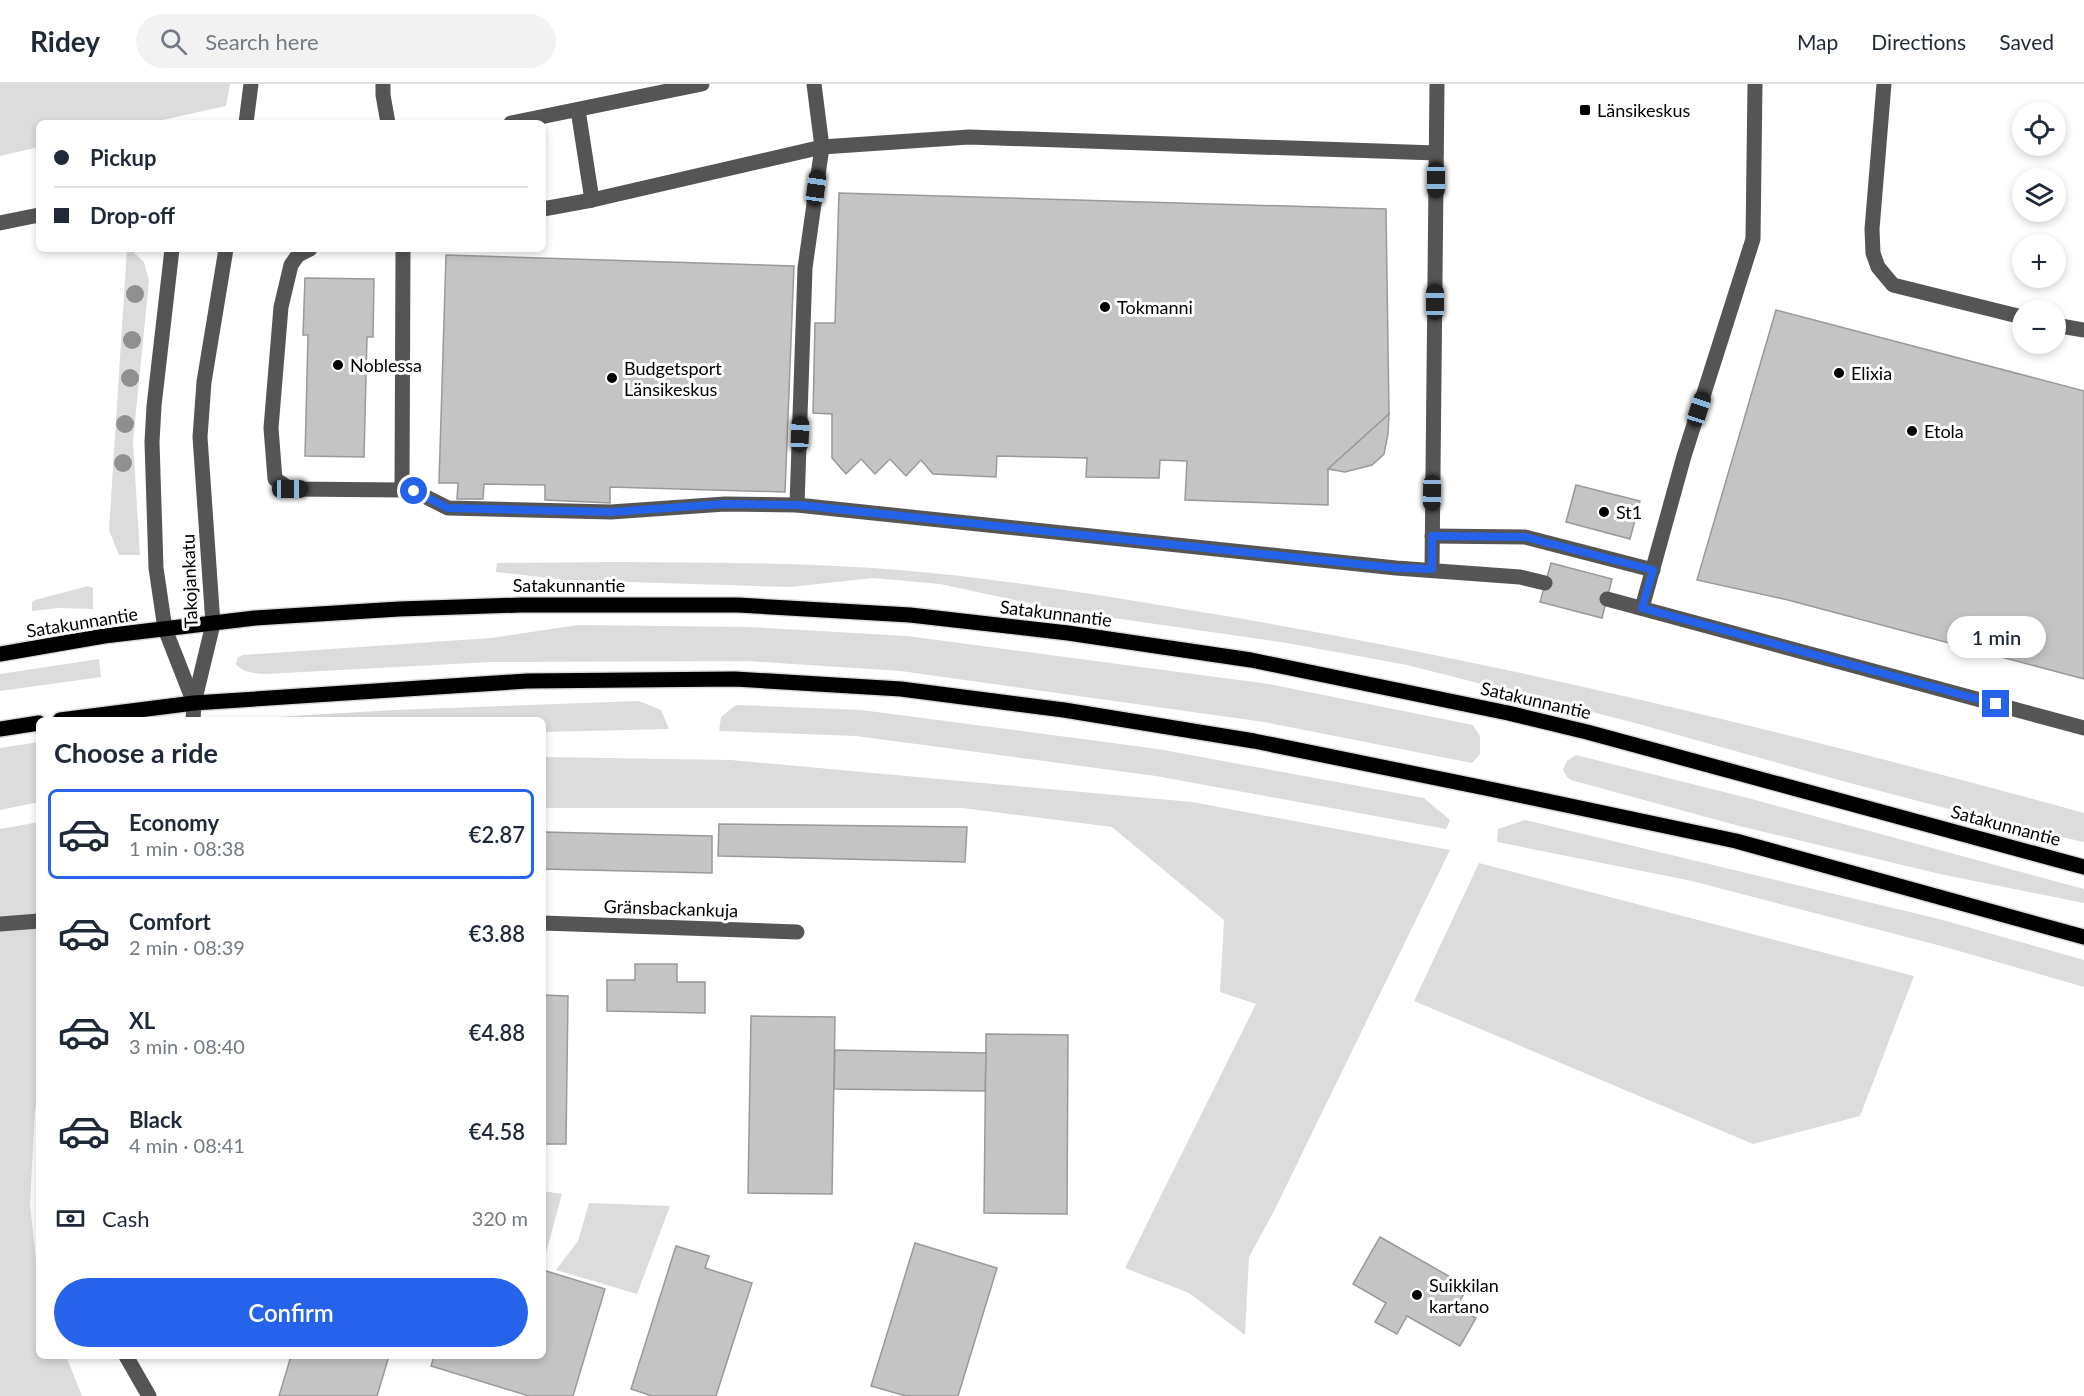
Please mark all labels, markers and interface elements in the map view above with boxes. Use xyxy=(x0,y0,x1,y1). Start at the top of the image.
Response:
search box xyxy=(136,14,556,68)
text: Ridey xyxy=(30,24,100,58)
icon: search xyxy=(157,25,190,58)
text: Search here xyxy=(205,28,319,55)
text: Map xyxy=(1797,29,1838,54)
text: Directions xyxy=(1871,29,1966,54)
text: Saved xyxy=(1999,29,2054,54)
place label: Länsikeskus xyxy=(1597,99,1690,121)
map controls xyxy=(2012,102,2066,354)
button: locate xyxy=(2012,102,2066,156)
marker: Länsikeskus xyxy=(1578,103,1592,117)
text: Pickup xyxy=(90,144,156,171)
car xyxy=(1427,162,1445,198)
button: layers xyxy=(2012,168,2066,222)
car xyxy=(805,169,827,207)
text: Drop-off xyxy=(90,202,175,229)
button: + xyxy=(2012,234,2066,288)
car xyxy=(1426,284,1444,320)
place label: Tokmanni xyxy=(1117,296,1193,318)
marker: Tokmanni xyxy=(1098,300,1112,314)
button: − xyxy=(2012,300,2066,354)
place label: Noblessa xyxy=(350,354,422,376)
place label: Budgetsport Länsikeskus xyxy=(624,357,722,400)
marker: Noblessa xyxy=(331,358,345,372)
place label: Elixia xyxy=(1851,362,1892,384)
marker: Elixia xyxy=(1832,366,1846,380)
marker: Budgetsport Länsikeskus xyxy=(605,371,619,385)
car xyxy=(1685,389,1713,429)
car xyxy=(790,416,810,452)
place label: Etola xyxy=(1924,420,1964,442)
marker: Etola xyxy=(1905,424,1919,438)
car xyxy=(1423,475,1441,511)
route start xyxy=(400,477,427,504)
car xyxy=(272,480,308,498)
place label: St1 xyxy=(1616,501,1642,523)
marker: St1 xyxy=(1597,505,1611,519)
street label: Takojankatu xyxy=(176,534,202,628)
street label: Satakunnantie xyxy=(513,574,625,596)
street label: Satakunnantie xyxy=(999,595,1113,631)
street label: Satakunnantie xyxy=(25,602,139,642)
callout: 1 min xyxy=(1946,617,2046,659)
text: 1 min xyxy=(1972,625,2021,649)
street label: Satakunnantie xyxy=(1479,677,1593,723)
route end xyxy=(1982,690,2009,717)
text: Choose a ride xyxy=(54,736,218,769)
street label: Satakunnantie xyxy=(1949,800,2063,850)
icon: car xyxy=(57,807,111,861)
text: Economy xyxy=(129,809,219,836)
text: €2.87 xyxy=(469,821,525,848)
text: 1 min · 08:38 xyxy=(129,836,245,860)
street label: Gränsbackankuja xyxy=(603,895,739,921)
icon: car xyxy=(57,906,111,960)
text: Comfort xyxy=(129,908,211,935)
text: €3.88 xyxy=(469,920,525,947)
text: 2 min · 08:39 xyxy=(129,935,245,959)
icon: car xyxy=(57,1005,111,1059)
text: XL xyxy=(129,1007,155,1034)
text: €4.88 xyxy=(469,1019,525,1046)
text: 3 min · 08:40 xyxy=(129,1034,245,1058)
icon: car xyxy=(57,1104,111,1158)
text: Black xyxy=(129,1106,182,1133)
text: €4.58 xyxy=(469,1118,525,1145)
text: 4 min · 08:41 xyxy=(129,1133,245,1157)
icon: cash xyxy=(54,1202,87,1235)
text: Cash xyxy=(102,1205,149,1232)
text: 320 m xyxy=(472,1206,528,1230)
place label: Suikkilan kartano xyxy=(1429,1274,1499,1317)
button: Confirm xyxy=(54,1278,528,1347)
marker: Suikkilan kartano xyxy=(1410,1288,1424,1302)

